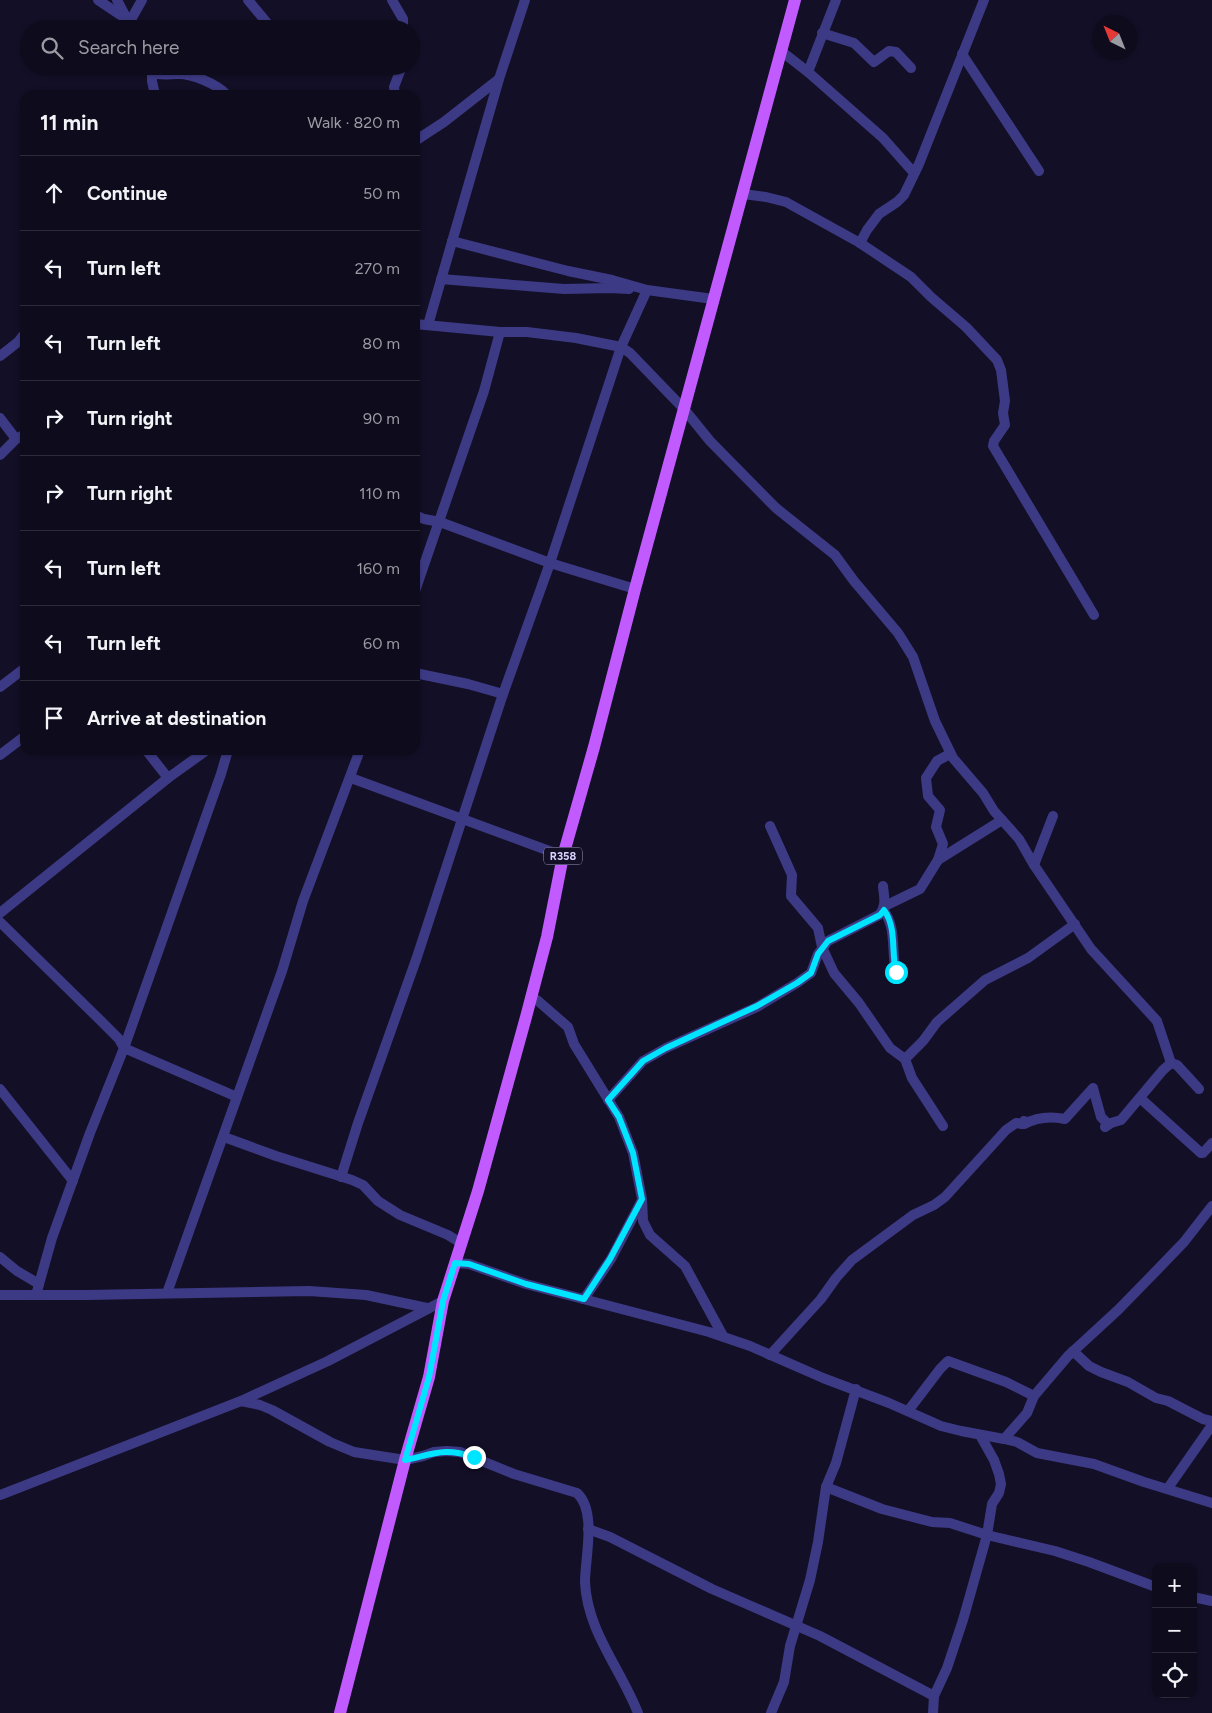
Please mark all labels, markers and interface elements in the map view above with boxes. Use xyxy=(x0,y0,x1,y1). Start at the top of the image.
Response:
north arrow xyxy=(1092,15,1137,60)
search box xyxy=(20,20,420,75)
icon: search xyxy=(38,34,66,62)
text: Search here xyxy=(78,36,180,59)
text: 11 min xyxy=(40,110,98,135)
text: Walk · 820 m xyxy=(307,113,400,132)
icon: ahead xyxy=(40,179,68,207)
text: Continue xyxy=(87,182,167,205)
text: 50 m xyxy=(363,184,400,203)
icon: left xyxy=(40,254,68,282)
text: Turn left xyxy=(87,257,161,280)
text: 270 m xyxy=(355,259,400,278)
icon: left xyxy=(40,329,68,357)
text: Turn left xyxy=(87,332,161,355)
text: 80 m xyxy=(362,334,400,353)
icon: right xyxy=(40,404,68,432)
text: Turn right xyxy=(87,407,173,430)
text: 90 m xyxy=(363,409,400,428)
icon: right xyxy=(40,479,68,507)
text: Turn right xyxy=(87,482,173,505)
text: 110 m xyxy=(359,484,400,503)
icon: left xyxy=(40,554,68,582)
text: Turn left xyxy=(87,557,161,580)
text: 160 m xyxy=(357,559,400,578)
icon: left xyxy=(40,629,68,657)
text: Turn left xyxy=(87,632,161,655)
text: 60 m xyxy=(363,634,400,653)
icon: arrive xyxy=(40,704,68,732)
text: Arrive at destination xyxy=(87,707,266,730)
road number: R358 xyxy=(544,848,582,864)
route start xyxy=(885,961,908,984)
route end xyxy=(463,1446,486,1469)
map controls xyxy=(1152,1563,1197,1698)
button: + xyxy=(1152,1563,1197,1608)
button: − xyxy=(1152,1608,1197,1653)
button: locate xyxy=(1152,1653,1197,1698)

